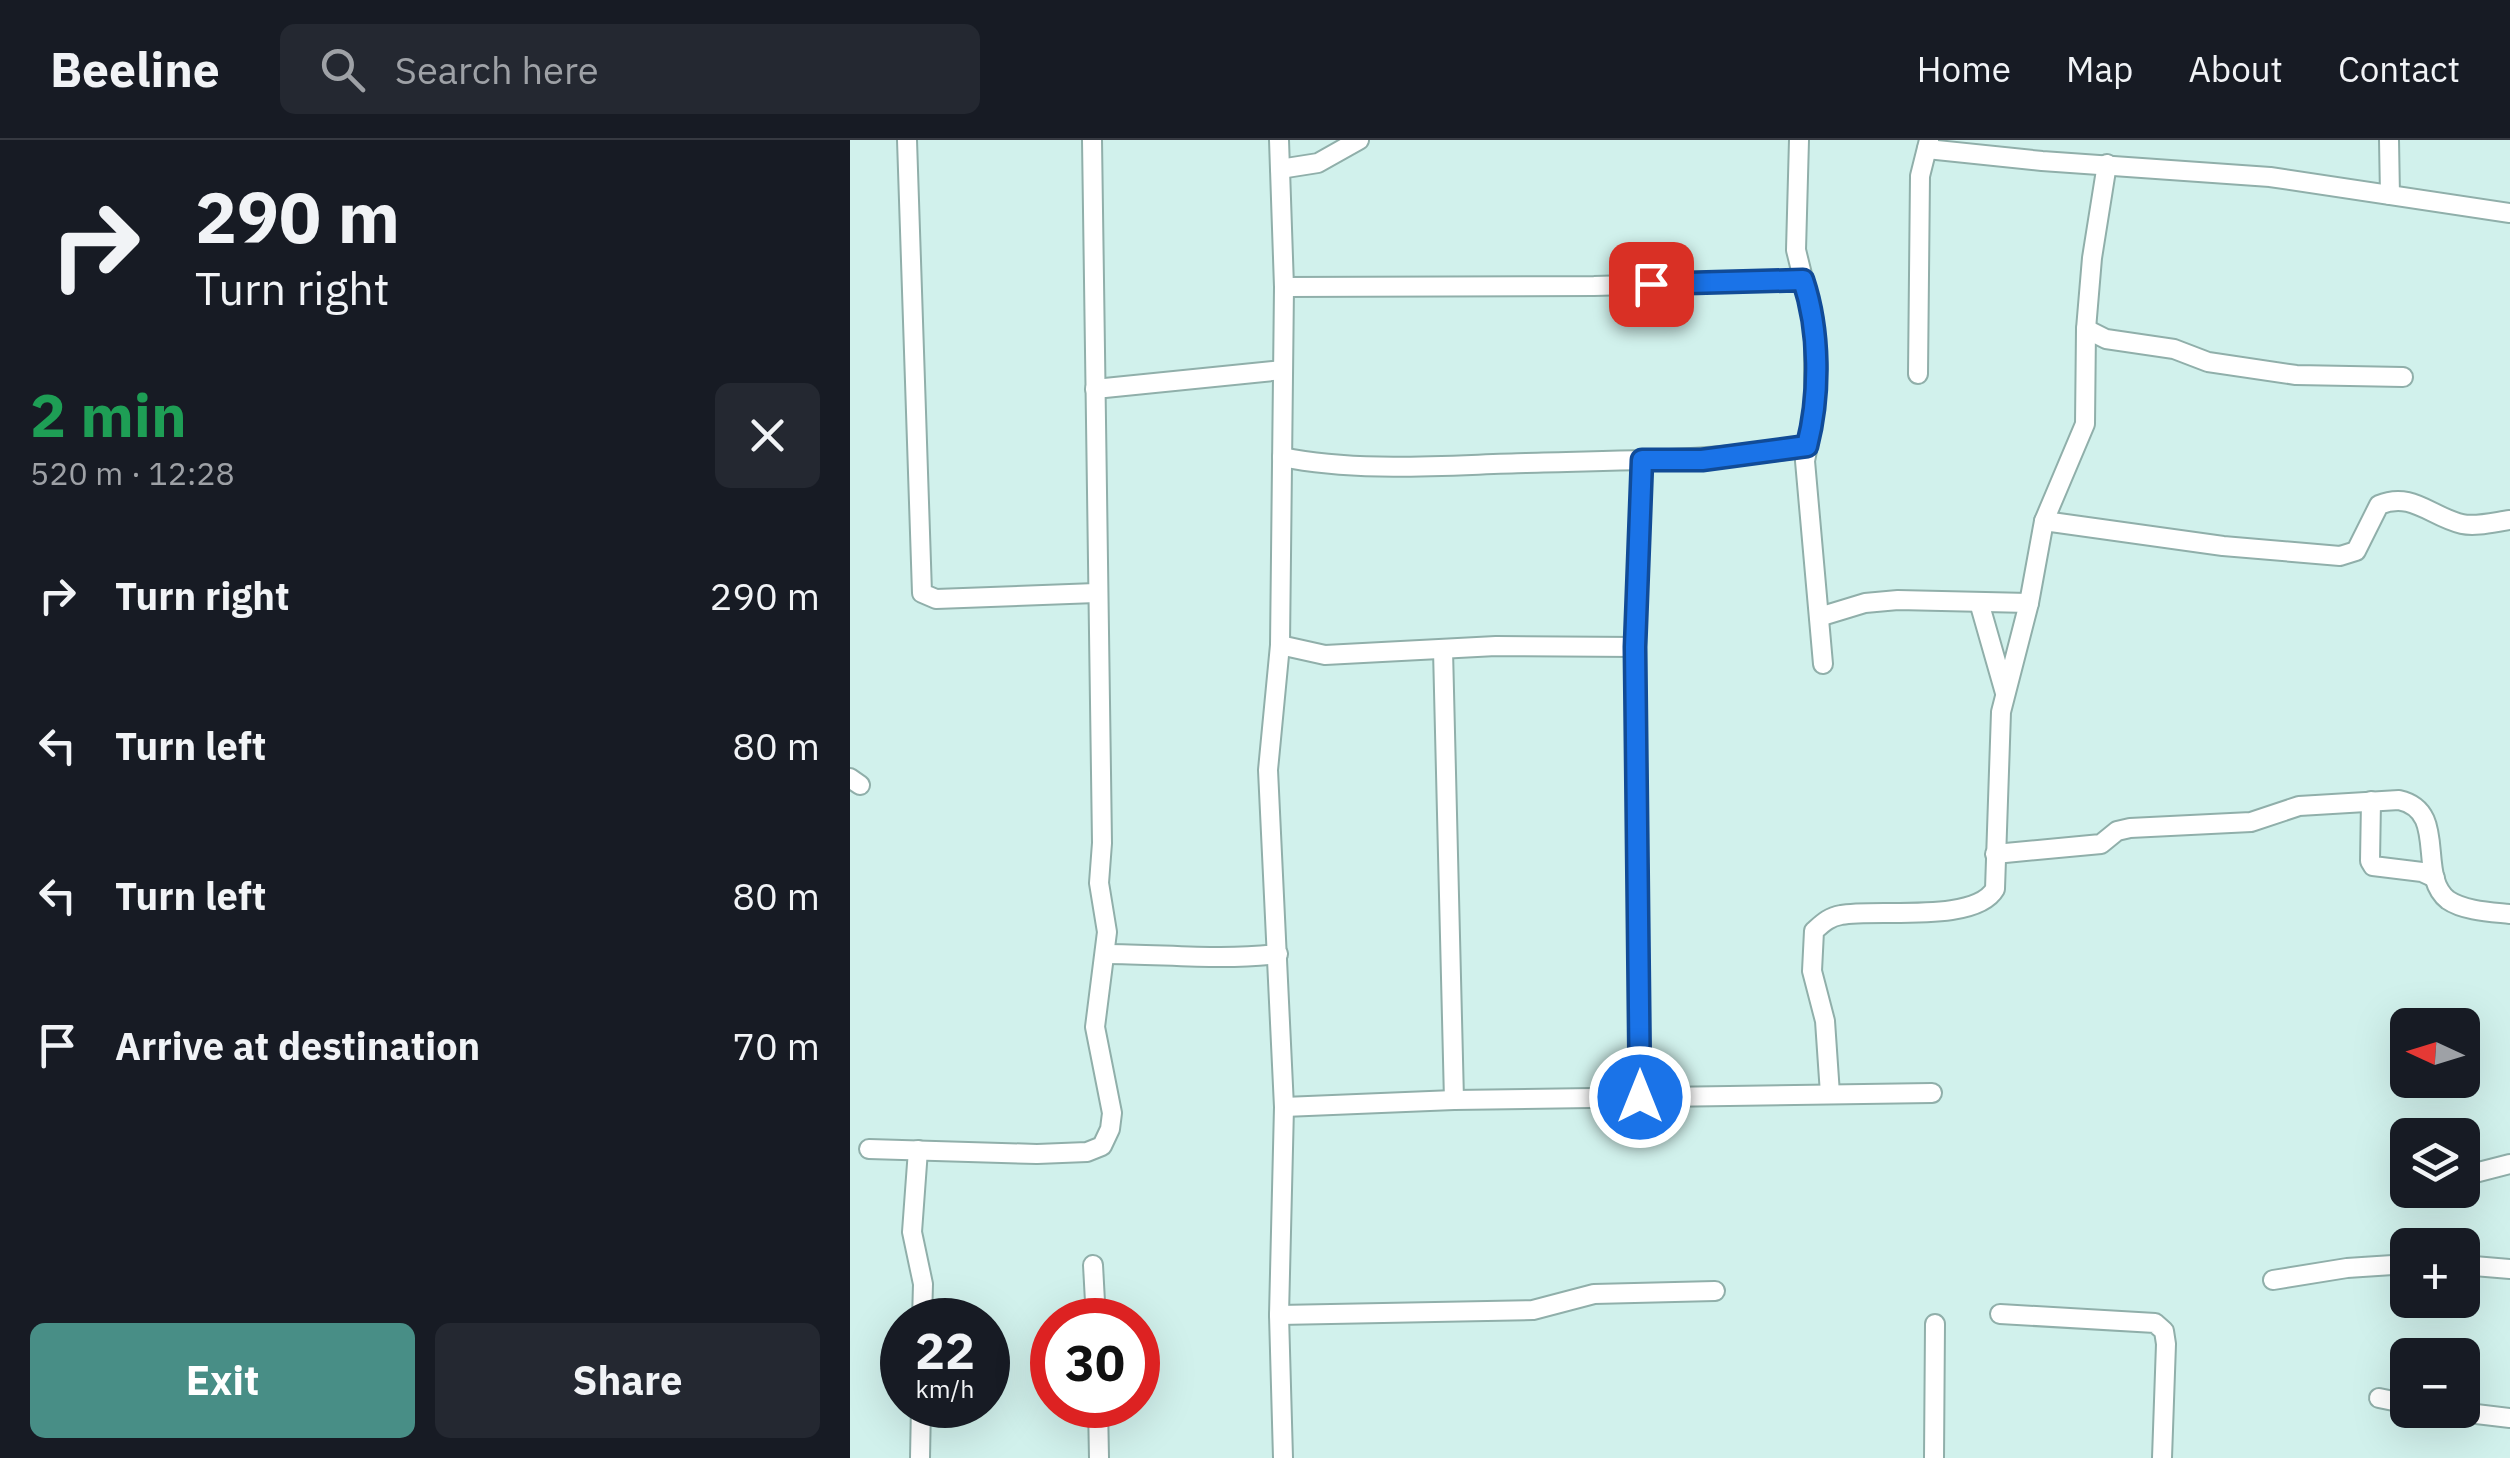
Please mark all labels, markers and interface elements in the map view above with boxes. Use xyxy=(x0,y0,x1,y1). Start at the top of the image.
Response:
search box xyxy=(280,24,980,114)
text: Beeline xyxy=(50,38,220,100)
icon: search xyxy=(315,42,370,97)
text: Search here xyxy=(395,45,599,94)
text: Home xyxy=(1917,46,2011,92)
text: Map xyxy=(2066,46,2133,92)
text: About xyxy=(2188,46,2283,92)
text: Contact xyxy=(2338,46,2460,92)
text: 290 m xyxy=(195,171,400,262)
icon: right xyxy=(30,180,160,310)
pin xyxy=(1609,242,1694,327)
icon: arrive xyxy=(1624,257,1679,312)
text: Turn right xyxy=(195,259,390,317)
text: 2 min xyxy=(30,375,187,454)
button: close xyxy=(715,383,820,488)
text: 520 m · 12:28 xyxy=(30,452,235,494)
icon: right xyxy=(30,568,85,623)
text: Turn right xyxy=(115,571,290,620)
text: 290 m xyxy=(709,571,820,620)
icon: left xyxy=(30,718,85,773)
text: Turn left xyxy=(115,721,266,770)
text: 80 m xyxy=(732,721,820,770)
icon: left xyxy=(30,868,85,923)
text: Turn left xyxy=(115,871,266,920)
text: 80 m xyxy=(732,871,820,920)
north arrow xyxy=(2390,1008,2480,1098)
map controls xyxy=(2390,1008,2480,1428)
icon: arrive xyxy=(30,1018,85,1073)
text: Arrive at destination xyxy=(115,1021,480,1070)
text: 70 m xyxy=(732,1021,820,1070)
position arrow xyxy=(1588,1045,1692,1149)
button: layers xyxy=(2390,1118,2480,1208)
button: + xyxy=(2390,1228,2480,1318)
speed limit sign: 30 xyxy=(1030,1298,1160,1428)
text: 22 xyxy=(915,1318,975,1383)
button: Exit xyxy=(30,1323,415,1438)
button: Share xyxy=(435,1323,820,1438)
button: − xyxy=(2390,1338,2480,1428)
text: km/h xyxy=(916,1372,974,1405)

